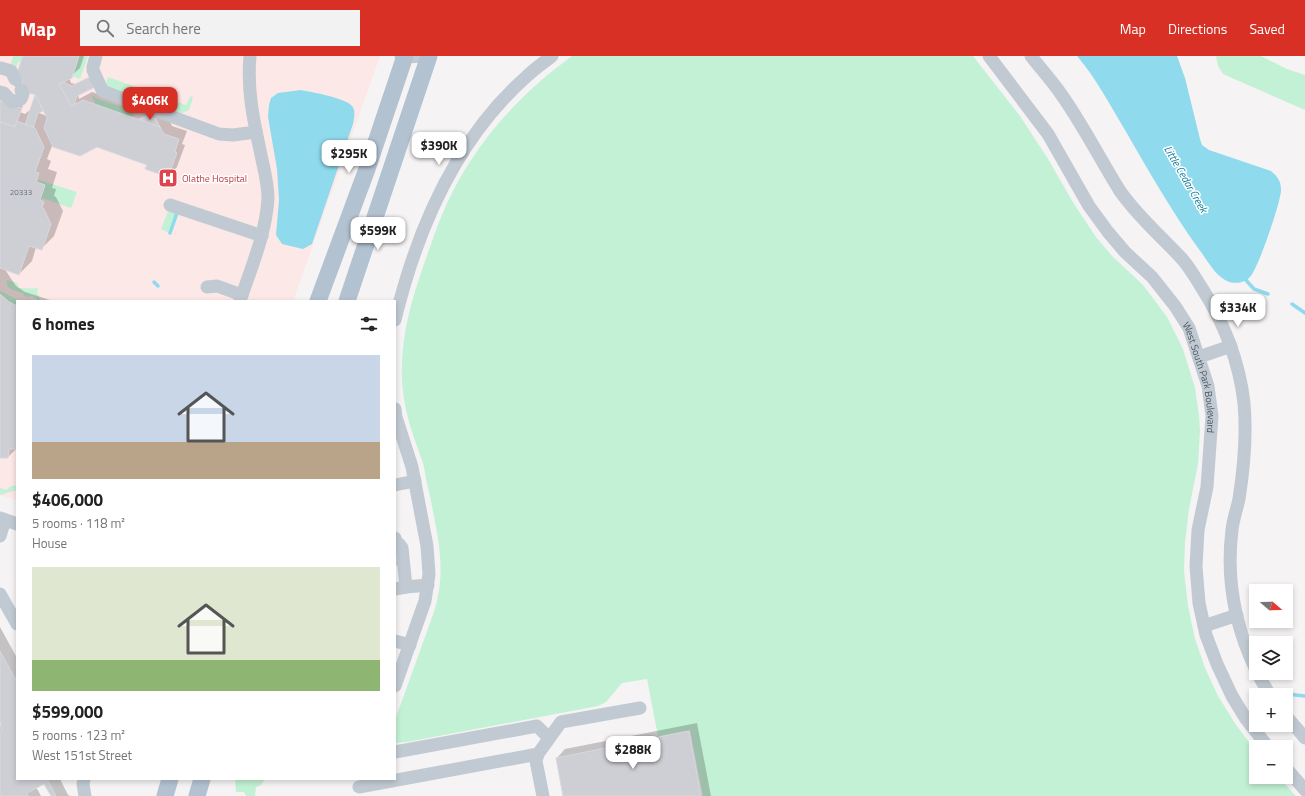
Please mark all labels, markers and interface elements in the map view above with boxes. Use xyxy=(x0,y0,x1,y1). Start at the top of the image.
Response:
search box xyxy=(80,10,360,46)
text: Map xyxy=(20,14,56,43)
icon: search xyxy=(94,17,116,39)
text: Search here xyxy=(126,17,201,40)
text: Map xyxy=(1120,18,1146,39)
text: Directions xyxy=(1168,18,1227,39)
text: Saved xyxy=(1249,18,1285,39)
pin: $406K xyxy=(122,87,178,121)
text: $406K xyxy=(132,90,168,110)
pin: $390K xyxy=(411,132,467,166)
text: $390K xyxy=(421,135,457,155)
pin: $295K xyxy=(321,140,377,174)
water label: Little Cedar Creek xyxy=(1160,142,1212,217)
text: $295K xyxy=(331,143,367,163)
hospital icon: Olathe Hospital xyxy=(157,167,179,189)
place label: Olathe Hospital xyxy=(182,171,247,186)
house number: 20333 xyxy=(10,186,32,198)
pin: $599K xyxy=(350,217,406,251)
text: $599K xyxy=(360,220,396,240)
pin: $334K xyxy=(1210,294,1266,328)
text: $334K xyxy=(1220,297,1256,317)
text: 6 homes xyxy=(32,311,95,337)
icon: filters xyxy=(358,313,380,335)
street label: West South Park Boulevard xyxy=(1179,319,1219,434)
icon: home xyxy=(170,381,242,453)
text: $406,000 xyxy=(32,487,103,513)
text: 5 rooms · 118 m² xyxy=(32,513,125,533)
text: House xyxy=(32,533,67,553)
north arrow xyxy=(1249,584,1293,628)
map controls xyxy=(1249,584,1293,784)
icon: home xyxy=(170,593,242,665)
button: layers xyxy=(1249,636,1293,680)
button: + xyxy=(1249,688,1293,732)
text: $599,000 xyxy=(32,699,103,725)
text: 5 rooms · 123 m² xyxy=(32,725,125,745)
pin: $288K xyxy=(605,736,661,770)
text: $288K xyxy=(615,739,651,759)
button: − xyxy=(1249,740,1293,784)
text: West 151st Street xyxy=(32,745,132,765)

